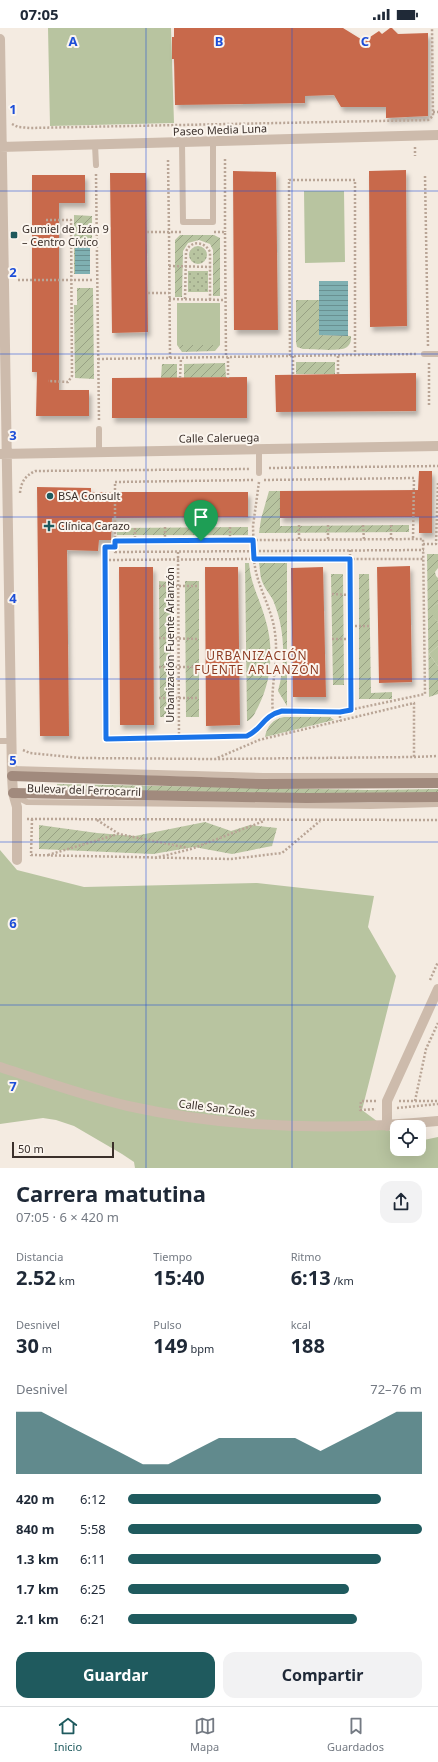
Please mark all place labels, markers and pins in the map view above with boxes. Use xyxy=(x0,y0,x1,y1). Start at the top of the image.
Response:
place label: Gumiel de Izán 9 – Centro Cívico xyxy=(22,221,109,249)
marker: Gumiel de Izán 9 – Centro Cívico xyxy=(9,230,19,240)
place label: BSA Consult xyxy=(58,488,120,503)
marker: BSA Consult xyxy=(45,491,55,501)
pin xyxy=(184,500,218,541)
place label: Clínica Carazo xyxy=(58,518,130,533)
marker: Clínica Carazo xyxy=(43,520,55,532)

